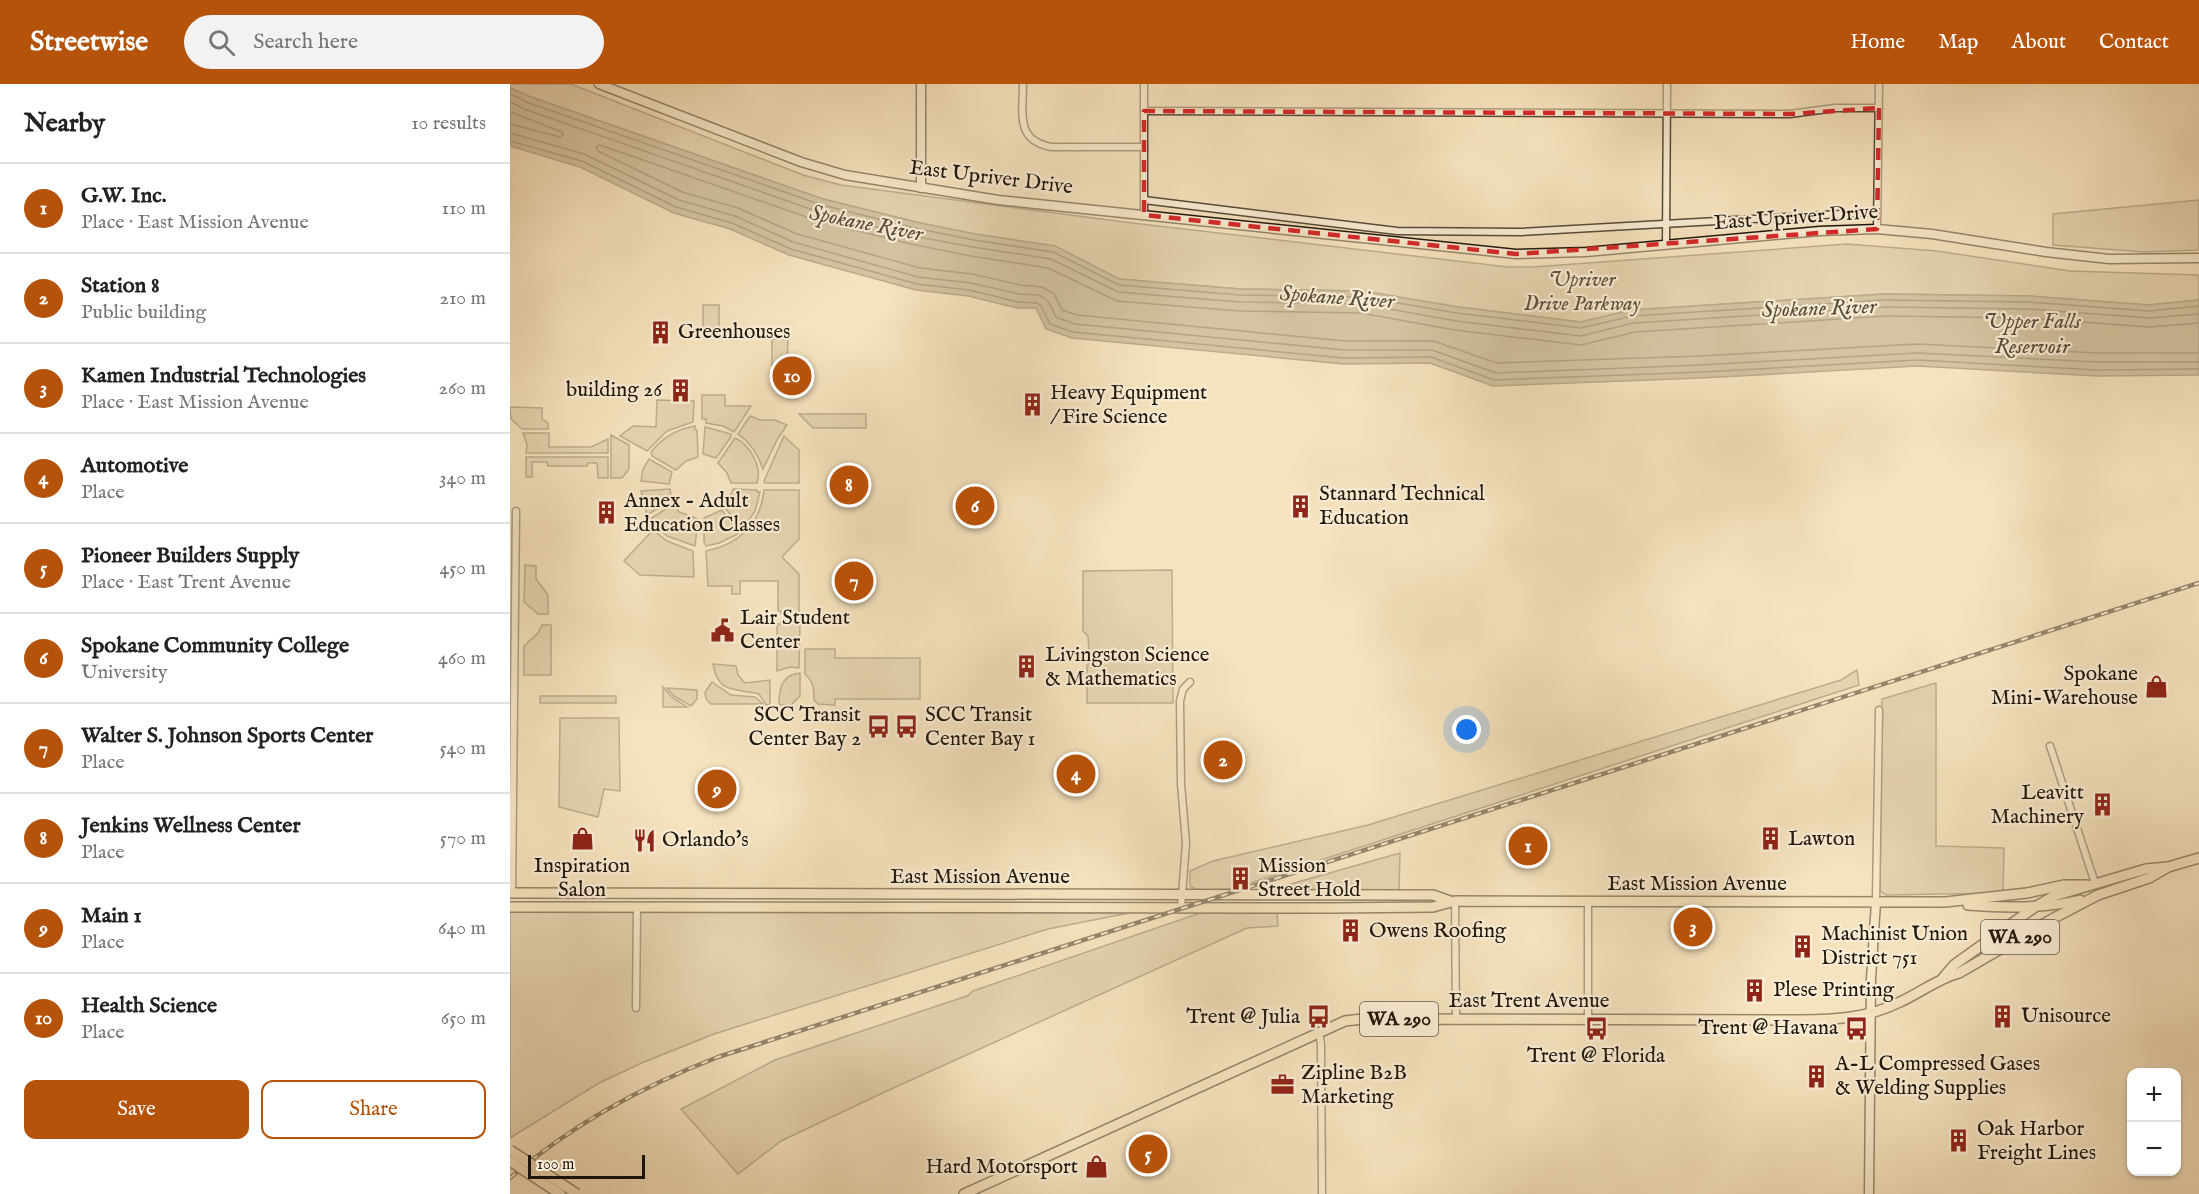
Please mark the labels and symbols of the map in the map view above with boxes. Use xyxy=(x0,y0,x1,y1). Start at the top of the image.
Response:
street label: East Upriver Drive xyxy=(908,155,1075,201)
water label: Spokane River xyxy=(807,199,927,249)
street label: East Upriver Drive xyxy=(1713,199,1879,237)
park label: Upriver Drive Parkway xyxy=(1524,267,1640,318)
water label: Spokane River xyxy=(1279,280,1397,316)
water label: Spokane River xyxy=(1761,293,1878,325)
water label: Upper Falls Reservoir xyxy=(1983,308,2081,361)
building icon: Greenhouses xyxy=(647,319,673,345)
place label: Greenhouses xyxy=(678,319,791,346)
pin: 10 xyxy=(772,354,812,398)
place label: building 26 xyxy=(566,377,663,404)
building icon: building 26 xyxy=(667,377,693,403)
place label: Heavy Equipment / Fire Science xyxy=(1050,380,1207,431)
building icon: Heavy Equipment / Fire Science xyxy=(1019,392,1045,418)
pin: 8 xyxy=(830,462,868,508)
place label: Stannard Technical Education xyxy=(1319,481,1485,532)
pin: 6 xyxy=(956,484,994,528)
place label: Annex - Adult Education Classes xyxy=(623,488,780,539)
building icon: Stannard Technical Education xyxy=(1288,493,1314,519)
building icon: Annex - Adult Education Classes xyxy=(593,500,619,526)
pin: 7 xyxy=(834,558,874,604)
place label: Lair Student Center xyxy=(740,605,850,656)
public building icon: Lair Student Center xyxy=(709,617,735,643)
place label: Livingston Science & Mathematics xyxy=(1045,642,1210,693)
building icon: Livingston Science & Mathematics xyxy=(1014,654,1040,680)
place label: Spokane Mini-Warehouse xyxy=(1991,661,2138,712)
shop icon: Spokane Mini-Warehouse xyxy=(2143,673,2169,699)
place label: SCC Transit Center Bay 2 xyxy=(749,702,861,753)
place label: SCC Transit Center Bay 1 xyxy=(925,702,1035,753)
bus stop icon: SCC Transit Center Bay 2 xyxy=(866,714,892,740)
bus stop icon: SCC Transit Center Bay 1 xyxy=(894,714,920,740)
your location xyxy=(1452,715,1481,744)
pin: 2 xyxy=(1204,738,1242,782)
pin: 4 xyxy=(1056,752,1096,796)
pin: 9 xyxy=(698,766,736,812)
place label: Leavitt Machinery xyxy=(1990,780,2085,831)
building icon: Leavitt Machinery xyxy=(2089,792,2115,818)
pin: 1 xyxy=(1508,824,1548,868)
shop icon: Inspiration Salon xyxy=(569,825,595,851)
building icon: Lawton xyxy=(1757,826,1783,852)
place label: Lawton xyxy=(1788,826,1855,853)
restaurant icon: Orlando's xyxy=(631,827,657,853)
place label: Orlando's xyxy=(662,827,749,854)
place label: Inspiration Salon xyxy=(534,853,630,904)
place label: Mission Street Hold xyxy=(1258,853,1361,904)
street label: East Mission Avenue xyxy=(890,864,1070,891)
building icon: Mission Street Hold xyxy=(1227,865,1253,891)
street label: East Mission Avenue xyxy=(1607,871,1787,898)
pin: 3 xyxy=(1674,904,1712,950)
building icon: Owens Roofing xyxy=(1338,918,1364,944)
place label: Owens Roofing xyxy=(1369,918,1507,945)
road number: WA 290 xyxy=(1981,920,2059,954)
place label: Machinist Union District 751 xyxy=(1821,921,1968,972)
building icon: Machinist Union District 751 xyxy=(1790,933,1816,959)
building icon: Plese Printing xyxy=(1742,977,1768,1003)
place label: Plese Printing xyxy=(1773,977,1895,1004)
street label: East Trent Avenue xyxy=(1449,988,1610,1015)
road number: WA 290 xyxy=(1360,1002,1438,1036)
building icon: Unisource xyxy=(1990,1003,2016,1029)
place label: Unisource xyxy=(2021,1003,2111,1030)
place label: Trent @ Julia xyxy=(1186,1004,1301,1031)
bus stop icon: Trent @ Julia xyxy=(1305,1004,1331,1030)
bus stop icon: Trent @ Florida xyxy=(1583,1015,1609,1041)
place label: Trent @ Havana xyxy=(1698,1015,1839,1042)
bus stop icon: Trent @ Havana xyxy=(1843,1015,1869,1041)
place label: Trent @ Florida xyxy=(1527,1043,1666,1070)
place label: A-L Compressed Gases & Welding Supplies xyxy=(1834,1051,2040,1102)
place label: Zipline B2B Marketing xyxy=(1301,1060,1407,1111)
building icon: A-L Compressed Gases & Welding Supplies xyxy=(1804,1063,1830,1089)
office icon: Zipline B2B Marketing xyxy=(1270,1072,1296,1098)
place label: Oak Harbor Freight Lines xyxy=(1977,1116,2096,1167)
building icon: Oak Harbor Freight Lines xyxy=(1946,1128,1972,1154)
pin: 5 xyxy=(1128,1132,1168,1176)
scale bar xyxy=(528,1152,645,1180)
place label: Hard Motorsport xyxy=(925,1154,1078,1181)
shop icon: Hard Motorsport xyxy=(1083,1154,1109,1180)

